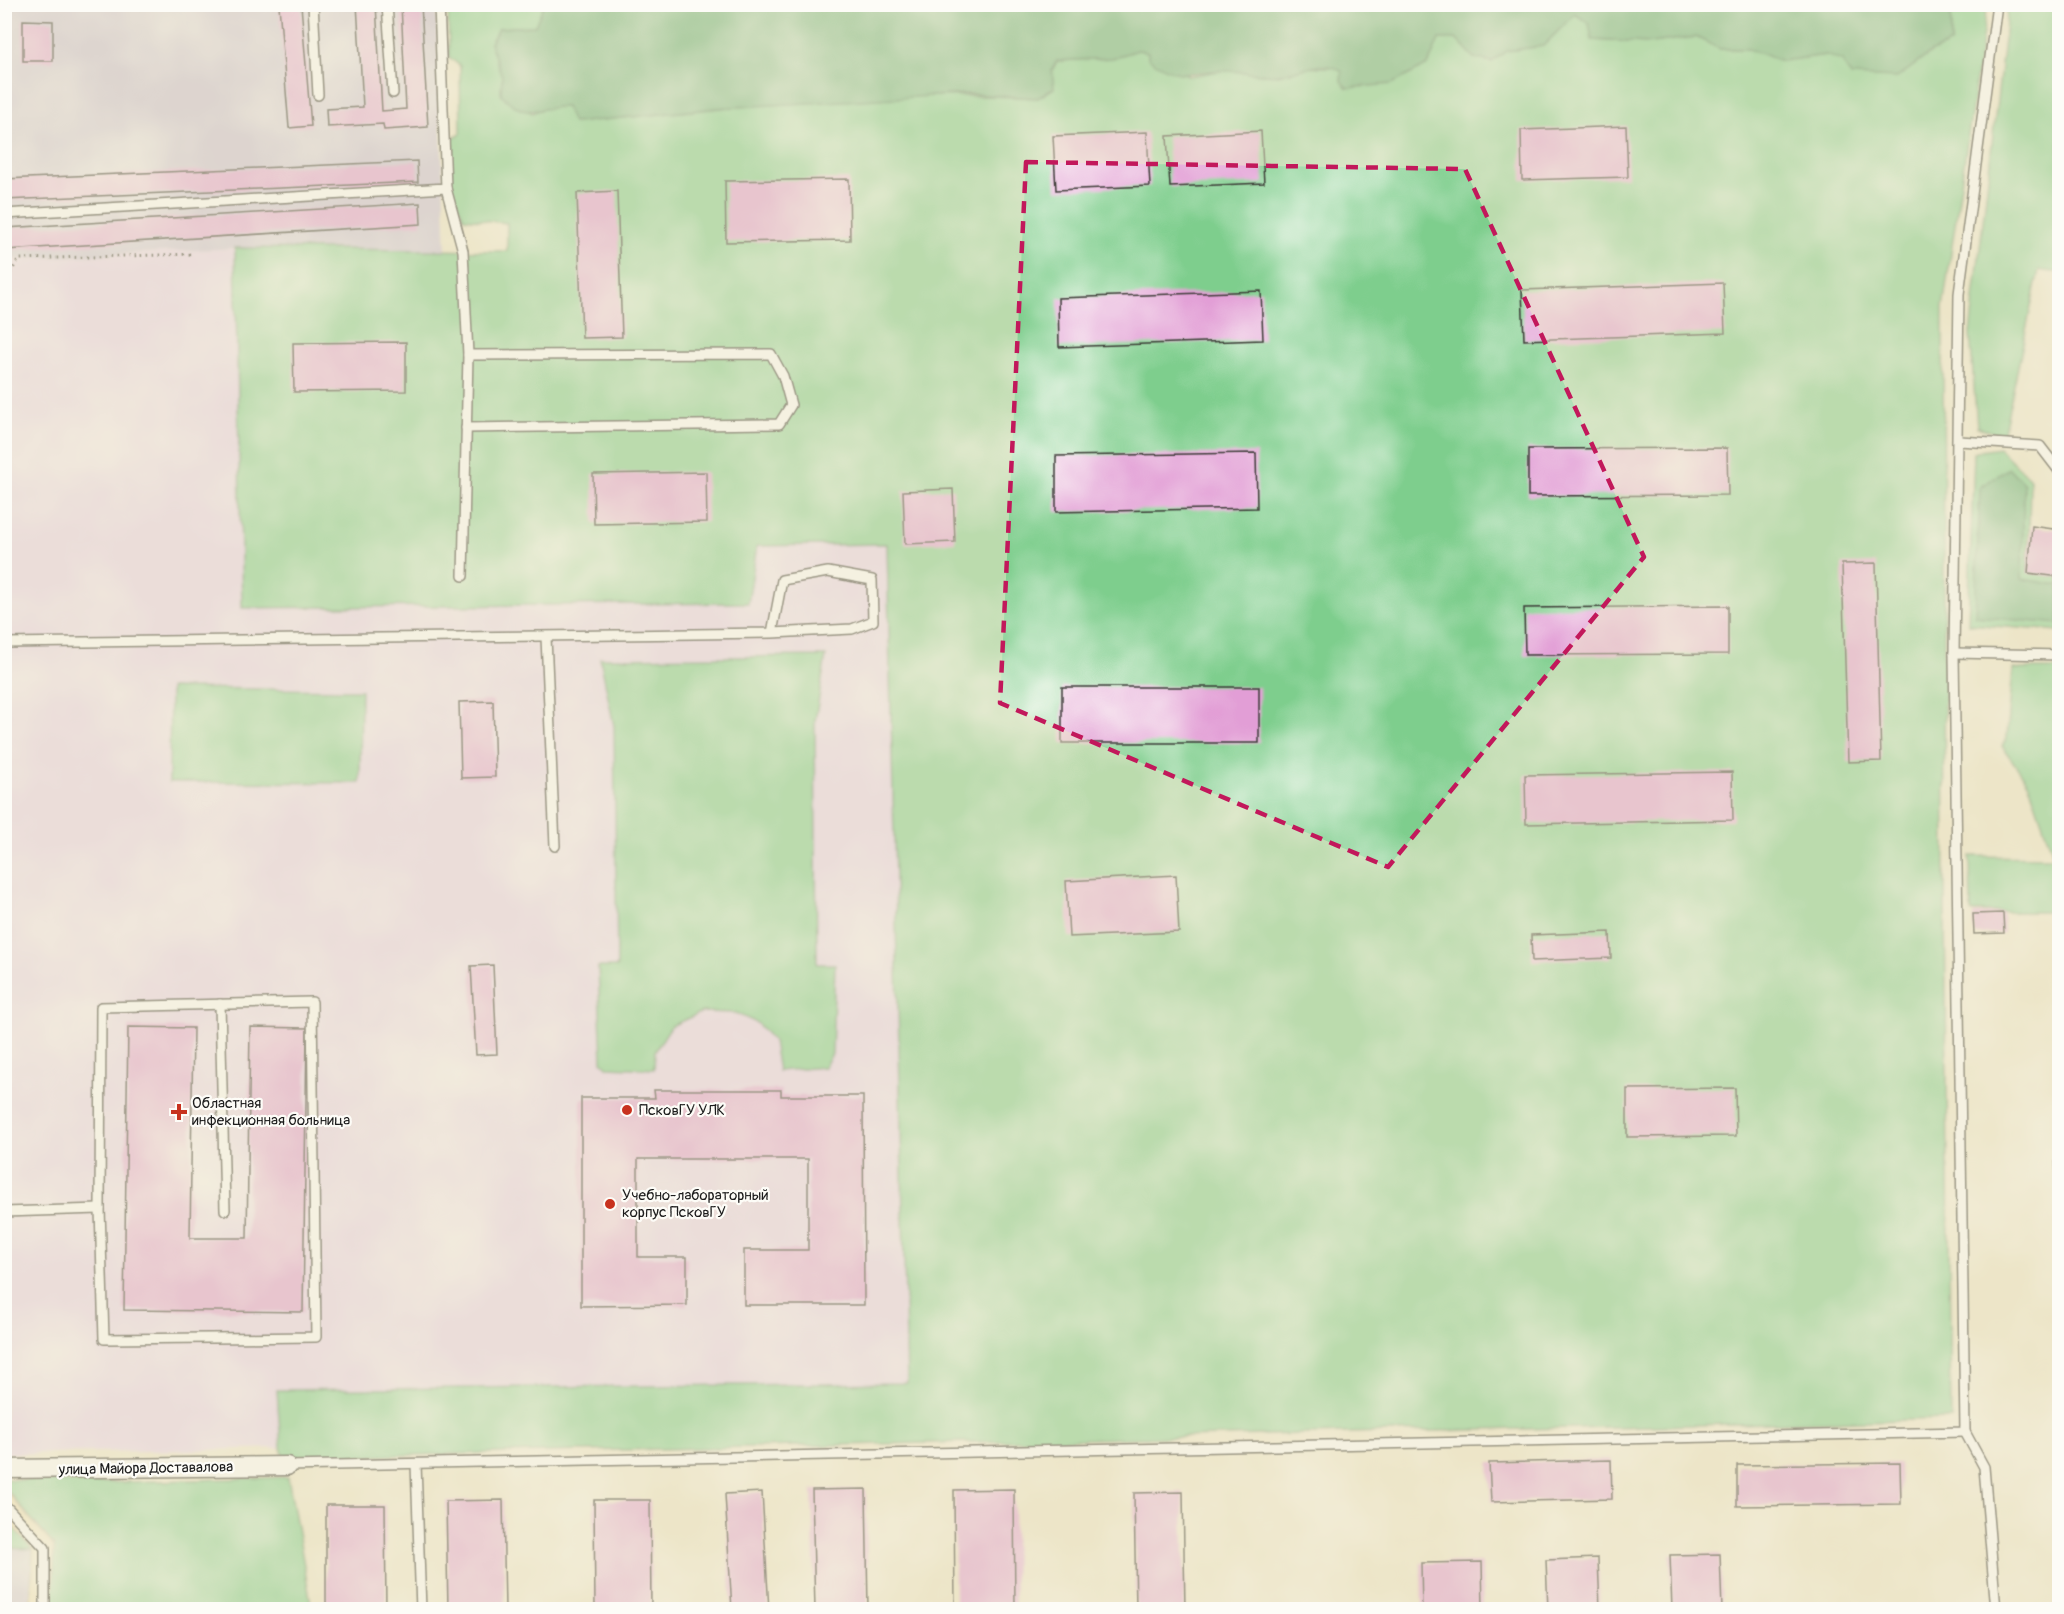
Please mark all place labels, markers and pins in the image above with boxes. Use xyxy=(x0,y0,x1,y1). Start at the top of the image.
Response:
place label: Областная инфекционная больница xyxy=(192,1094,350,1130)
place label: ПсковГУ УЛК xyxy=(639,1101,725,1120)
marker: Областная инфекционная больница xyxy=(170,1103,188,1121)
marker: ПсковГУ УЛК xyxy=(620,1103,634,1117)
place label: Учебно-лабораторный корпус ПсковГУ xyxy=(622,1186,769,1222)
marker: Учебно-лабораторный корпус ПсковГУ xyxy=(603,1197,617,1211)

